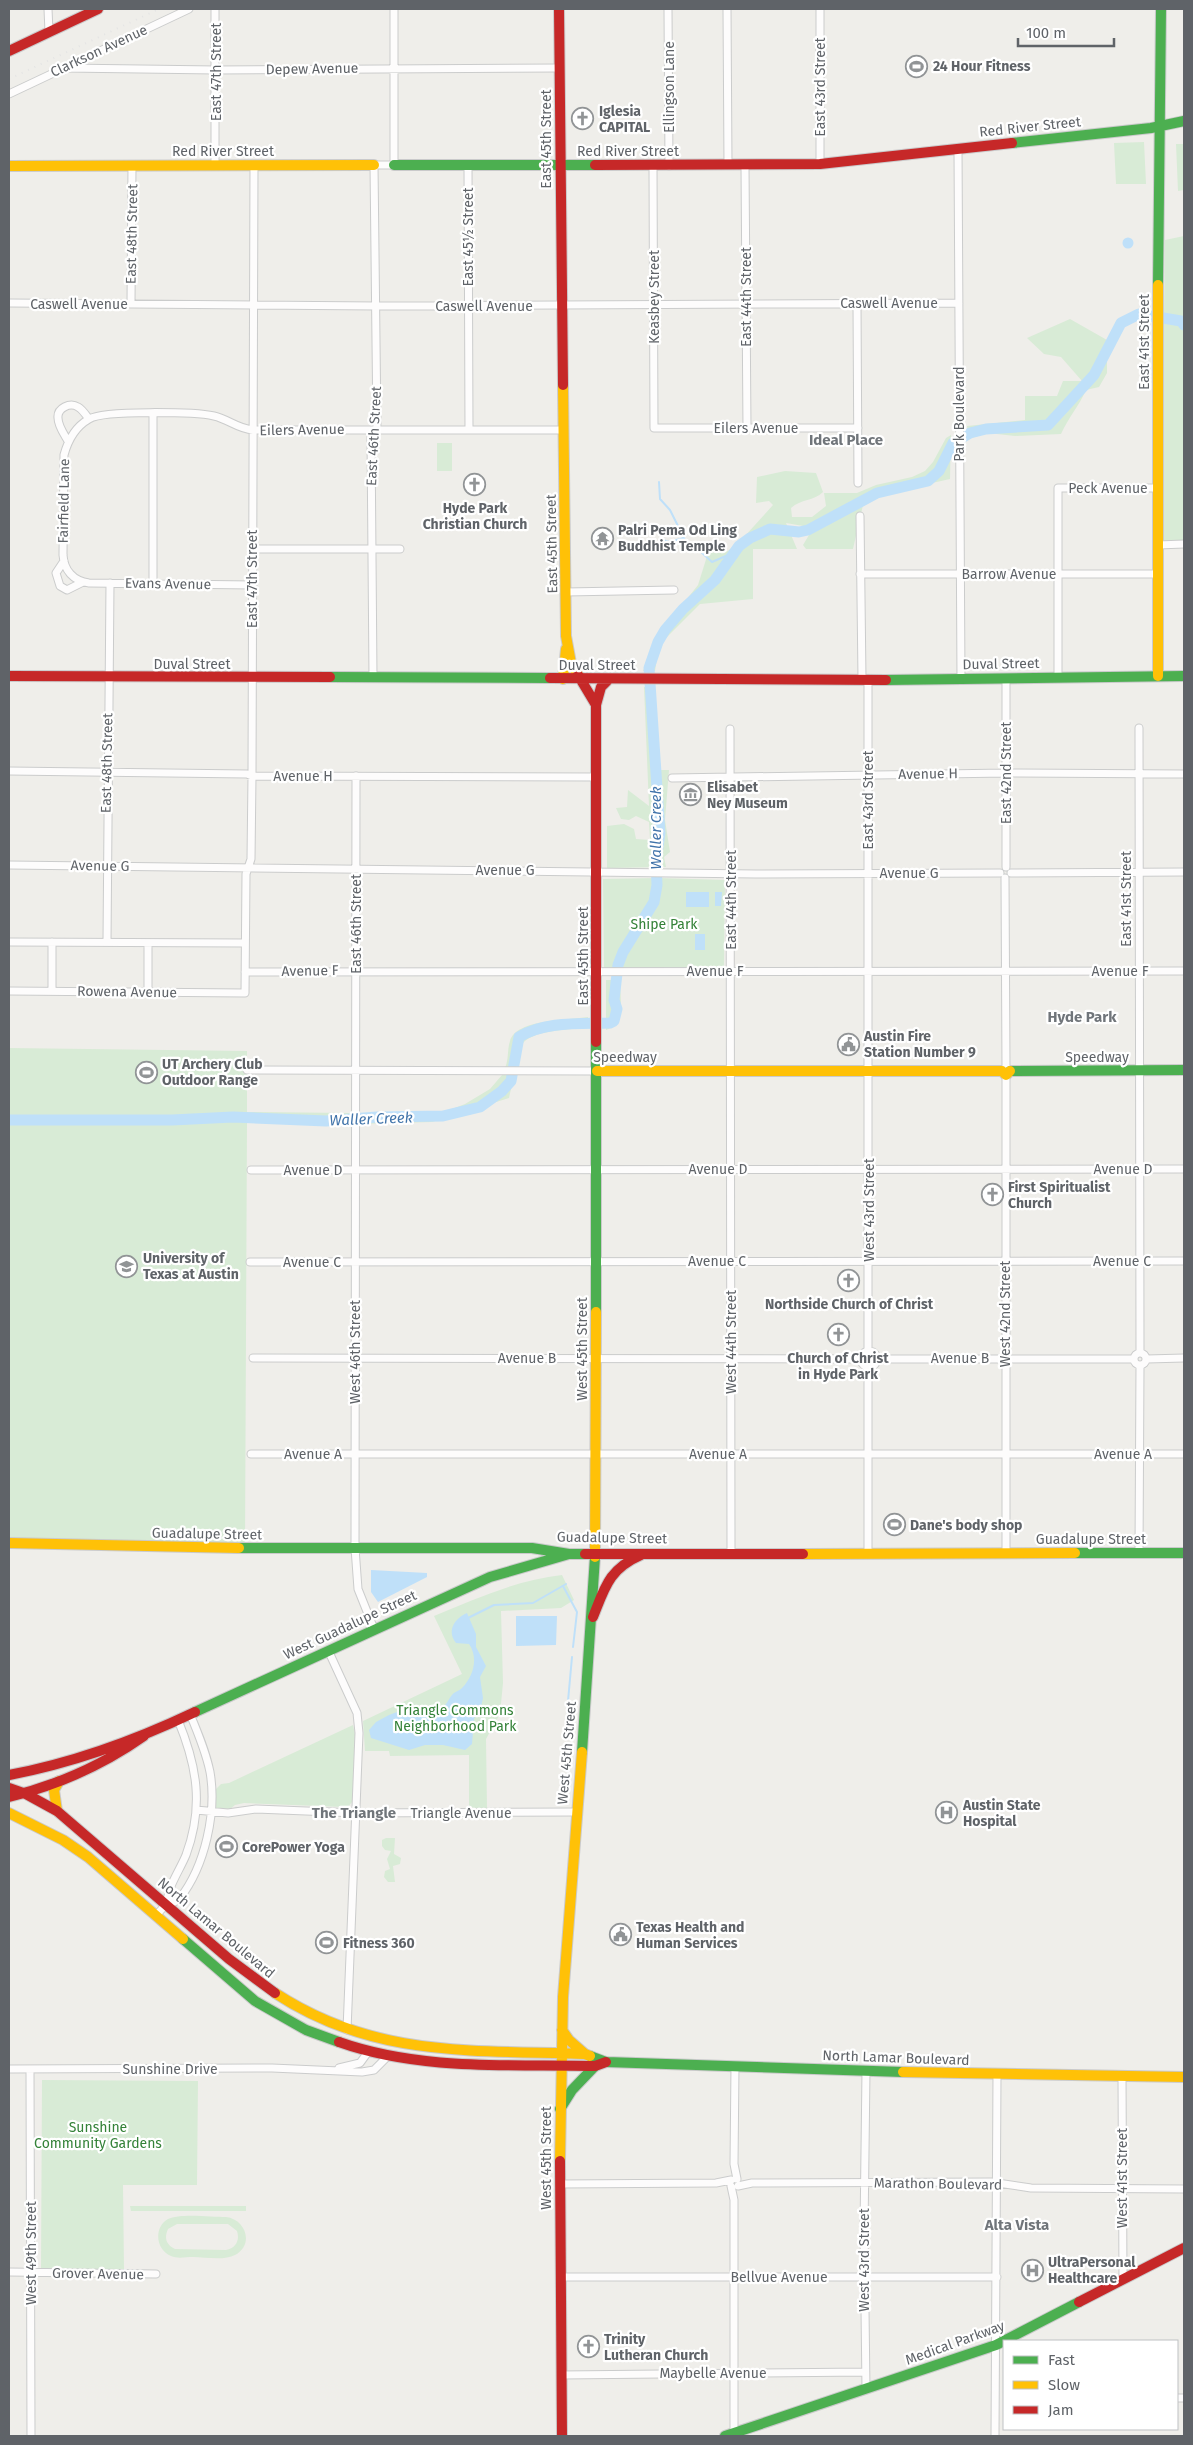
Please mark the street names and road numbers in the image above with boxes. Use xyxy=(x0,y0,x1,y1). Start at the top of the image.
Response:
street label: Clarkson Avenue xyxy=(48,21,150,81)
street label: East 47th Street xyxy=(208,22,225,121)
street label: East 43rd Street xyxy=(812,36,829,137)
street label: Ellingson Lane xyxy=(661,41,678,133)
street label: Depew Avenue xyxy=(265,60,359,78)
street label: East 45th Street xyxy=(538,88,555,189)
street label: Red River Street xyxy=(978,113,1083,141)
street label: Red River Street xyxy=(172,143,275,160)
street label: Red River Street xyxy=(577,143,680,160)
street label: East 48th Street xyxy=(123,183,141,284)
street label: East 45½ Street xyxy=(460,187,477,287)
street label: East 44th Street xyxy=(738,246,755,347)
street label: Keasbey Street xyxy=(646,249,663,344)
street label: East 41st Street xyxy=(1136,293,1153,390)
street label: Caswell Avenue xyxy=(840,295,938,312)
street label: Caswell Avenue xyxy=(30,296,128,313)
street label: Caswell Avenue xyxy=(435,298,533,315)
street label: Park Boulevard xyxy=(951,366,968,462)
street label: East 46th Street xyxy=(363,385,385,486)
street label: Eilers Avenue xyxy=(713,420,799,437)
street label: Eilers Avenue xyxy=(259,421,345,439)
street label: Fairfield Lane xyxy=(55,458,73,544)
street label: Peck Avenue xyxy=(1068,480,1148,497)
street label: East 45th Street xyxy=(543,493,561,594)
street label: East 47th Street xyxy=(244,529,261,628)
street label: Barrow Avenue xyxy=(962,566,1056,583)
street label: Evans Avenue xyxy=(125,575,211,593)
street label: Duval Street xyxy=(962,655,1041,673)
street label: Duval Street xyxy=(153,656,231,673)
street label: Duval Street xyxy=(558,657,636,674)
street label: East 48th Street xyxy=(98,712,116,813)
street label: East 42nd Street xyxy=(998,721,1015,824)
street label: East 43rd Street xyxy=(860,749,877,850)
street label: Avenue H xyxy=(898,765,958,783)
street label: Avenue H xyxy=(273,768,333,785)
street label: East 44th Street xyxy=(723,849,740,950)
street label: East 41st Street xyxy=(1118,850,1135,947)
street label: Avenue G xyxy=(70,857,130,875)
street label: Avenue G xyxy=(475,862,535,879)
street label: Avenue G xyxy=(879,865,939,882)
street label: East 46th Street xyxy=(348,873,365,974)
street label: East 45th Street xyxy=(575,905,592,1006)
street label: Avenue F xyxy=(281,962,339,980)
street label: Avenue F xyxy=(686,963,744,980)
street label: Avenue F xyxy=(1091,963,1149,980)
street label: Rowena Avenue xyxy=(77,983,177,1001)
street label: Speedway xyxy=(593,1049,657,1066)
street label: Speedway xyxy=(1065,1049,1129,1066)
street label: West 43rd Street xyxy=(861,1157,878,1262)
street label: Avenue D xyxy=(688,1161,748,1178)
street label: Avenue D xyxy=(1093,1161,1153,1178)
street label: Avenue D xyxy=(283,1162,343,1179)
street label: Avenue C xyxy=(688,1253,746,1270)
street label: Avenue C xyxy=(1093,1253,1151,1270)
street label: Avenue C xyxy=(283,1254,341,1271)
street label: West 42nd Street xyxy=(997,1260,1014,1367)
street label: West 44th Street xyxy=(723,1289,740,1394)
street label: West 45th Street xyxy=(574,1296,591,1401)
street label: West 46th Street xyxy=(347,1299,364,1404)
street label: Avenue B xyxy=(498,1350,556,1367)
street label: Avenue B xyxy=(931,1350,989,1367)
street label: Avenue A xyxy=(284,1446,342,1463)
street label: Avenue A xyxy=(689,1446,747,1463)
street label: Avenue A xyxy=(1094,1446,1152,1463)
street label: Guadalupe Street xyxy=(152,1525,263,1543)
street label: Guadalupe Street xyxy=(557,1529,668,1547)
street label: Guadalupe Street xyxy=(1036,1531,1147,1548)
street label: West Guadalupe Street xyxy=(281,1586,420,1663)
street label: West 45th Street xyxy=(554,1700,580,1805)
street label: Triangle Avenue xyxy=(410,1805,512,1822)
street label: North Lamar Boulevard xyxy=(154,1874,278,1982)
street label: North Lamar Boulevard xyxy=(822,2047,970,2069)
street label: Sunshine Drive xyxy=(122,2061,218,2078)
street label: West 45th Street xyxy=(538,2105,555,2210)
street label: West 41st Street xyxy=(1114,2127,1131,2228)
street label: Marathon Boulevard xyxy=(874,2174,1002,2194)
street label: West 49th Street xyxy=(23,2200,40,2305)
street label: West 43rd Street xyxy=(856,2207,873,2312)
street label: Grover Avenue xyxy=(52,2265,144,2283)
street label: Bellvue Avenue xyxy=(730,2269,828,2286)
street label: Medical Parkway xyxy=(903,2317,1007,2369)
street label: Maybelle Avenue xyxy=(659,2365,767,2382)

